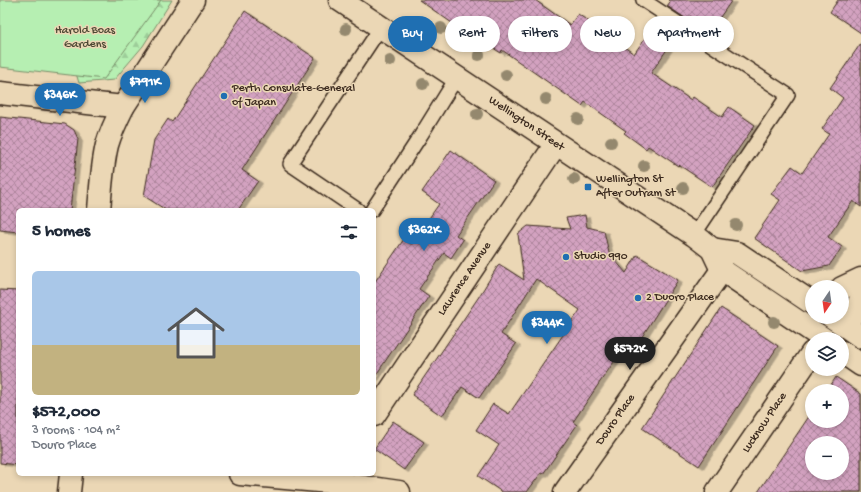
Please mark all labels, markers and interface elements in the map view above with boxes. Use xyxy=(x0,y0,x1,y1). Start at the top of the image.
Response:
chip: Buy xyxy=(388,16,437,52)
chip: Rent xyxy=(445,16,500,52)
chip: Filters xyxy=(508,16,572,52)
chip: New xyxy=(580,16,635,52)
chip: Apartment xyxy=(643,16,734,52)
park label: Harold Boas Gardens xyxy=(55,24,116,52)
pin: $791K xyxy=(117,70,173,104)
text: $791K xyxy=(129,75,161,90)
place label: Perth Consulate-General of Japan xyxy=(231,82,355,110)
pin: $346K xyxy=(32,83,88,117)
text: $346K xyxy=(44,88,76,103)
marker: Perth Consulate-General of Japan xyxy=(219,91,229,101)
street label: Wellington Street xyxy=(485,93,567,155)
place label: Wellington St After Outram St xyxy=(596,173,677,201)
marker: Wellington St After Outram St xyxy=(583,182,593,192)
pin: $362K xyxy=(396,218,452,252)
icon: filters xyxy=(338,221,360,243)
text: 5 homes xyxy=(32,222,90,242)
text: $362K xyxy=(408,223,440,238)
street label: Lawrence Avenue xyxy=(435,239,495,318)
place label: Studio 990 xyxy=(574,250,628,264)
marker: Studio 990 xyxy=(561,252,571,262)
north arrow xyxy=(805,280,849,324)
map controls xyxy=(805,280,849,480)
place label: 2 Duoro Place xyxy=(646,291,715,305)
marker: 2 Duoro Place xyxy=(633,293,643,303)
icon: home xyxy=(160,297,232,369)
pin: $344K xyxy=(519,311,575,345)
text: $344K xyxy=(531,316,563,331)
button: layers xyxy=(805,332,849,376)
pin: $572K xyxy=(602,337,658,371)
text: $572K xyxy=(614,342,646,357)
button: + xyxy=(805,384,849,428)
street label: Lucknow Place xyxy=(740,390,791,456)
street label: Douro Place xyxy=(593,391,639,449)
text: $572,000 xyxy=(32,403,100,423)
text: 3 rooms · 104 m² xyxy=(32,423,120,438)
button: − xyxy=(805,436,849,480)
text: Douro Place xyxy=(32,438,96,453)

